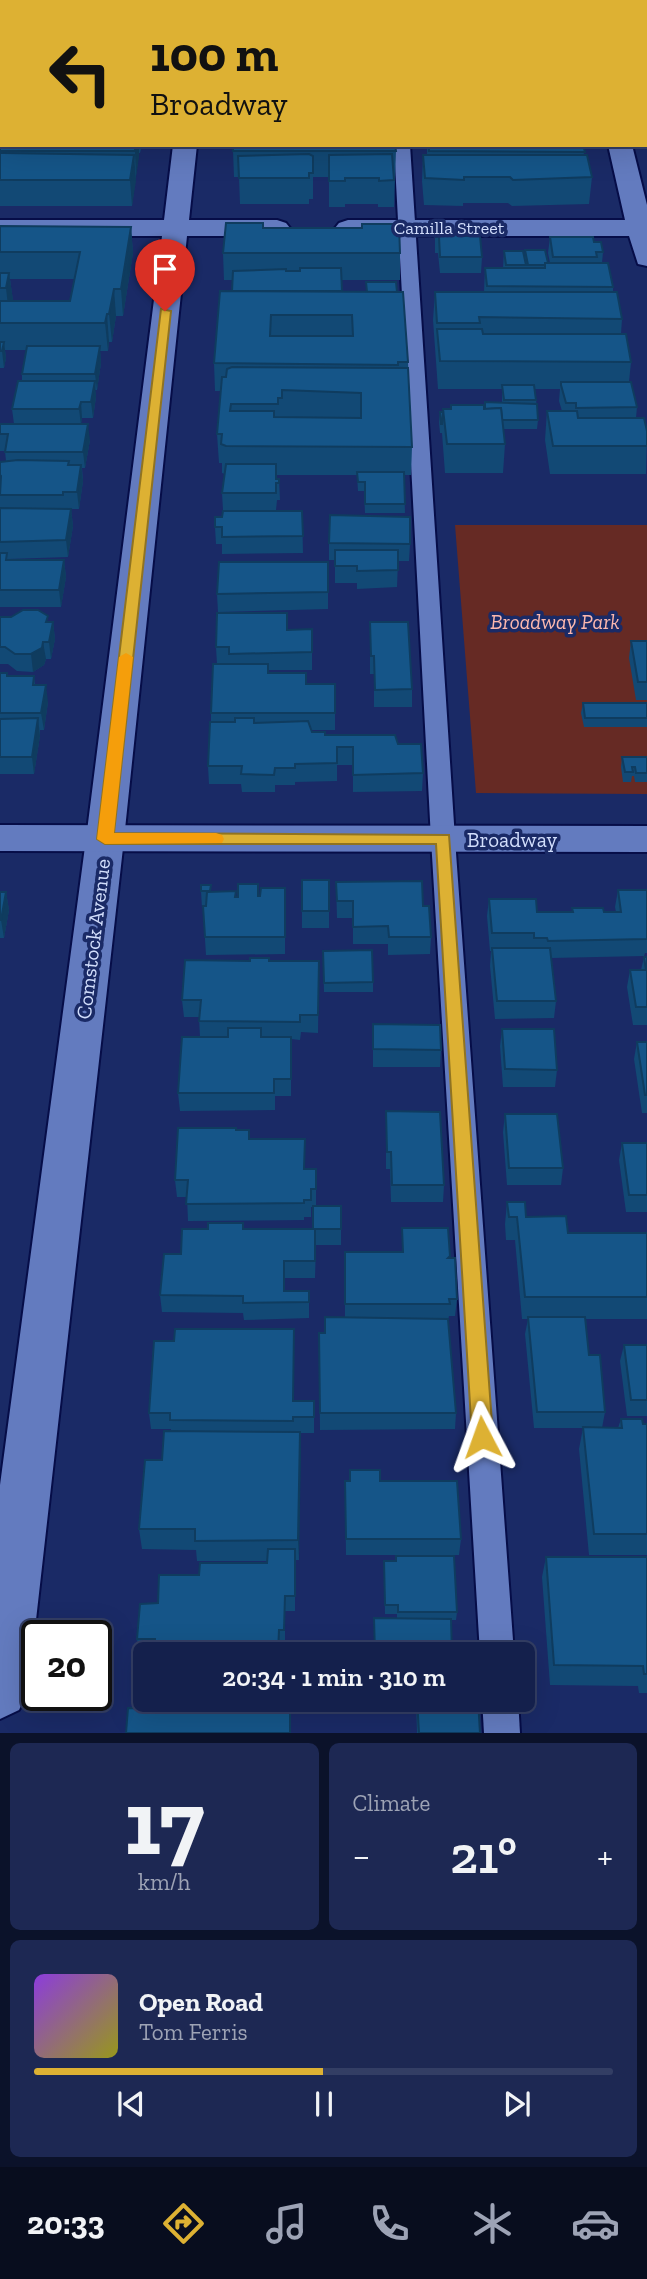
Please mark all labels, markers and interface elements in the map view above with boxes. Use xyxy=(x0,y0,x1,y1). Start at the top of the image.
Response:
text: 100 m xyxy=(150,25,278,84)
icon: left xyxy=(35,28,126,119)
text: Broadway xyxy=(150,85,288,123)
street label: Camilla Street xyxy=(394,217,505,239)
pin xyxy=(135,239,195,311)
icon: arrive xyxy=(146,250,184,288)
park label: Broadway Park xyxy=(490,609,620,634)
street label: Broadway xyxy=(467,827,557,852)
street label: Comstock Avenue xyxy=(71,857,115,1021)
position arrow xyxy=(445,1400,519,1474)
speed limit sign: 20 xyxy=(21,1620,112,1711)
text: 20:34 · 1 min · 310 m xyxy=(222,1661,446,1693)
text: 17 xyxy=(124,1768,204,1877)
text: Climate xyxy=(353,1789,430,1817)
text: 21° xyxy=(450,1824,517,1886)
text: − xyxy=(353,1833,370,1879)
text: + xyxy=(597,1833,613,1879)
text: km/h xyxy=(138,1868,191,1896)
text: Open Road xyxy=(139,1986,263,2018)
text: Tom Ferris xyxy=(139,2018,248,2046)
icon: previous xyxy=(112,2085,150,2123)
icon: pause xyxy=(305,2085,343,2123)
icon: next xyxy=(498,2085,536,2123)
icon: directions xyxy=(159,2199,208,2248)
icon: music xyxy=(262,2199,311,2248)
icon: phone xyxy=(365,2199,414,2248)
icon: climate xyxy=(468,2199,517,2248)
icon: car xyxy=(571,2199,620,2248)
text: 20:33 xyxy=(27,2204,105,2242)

